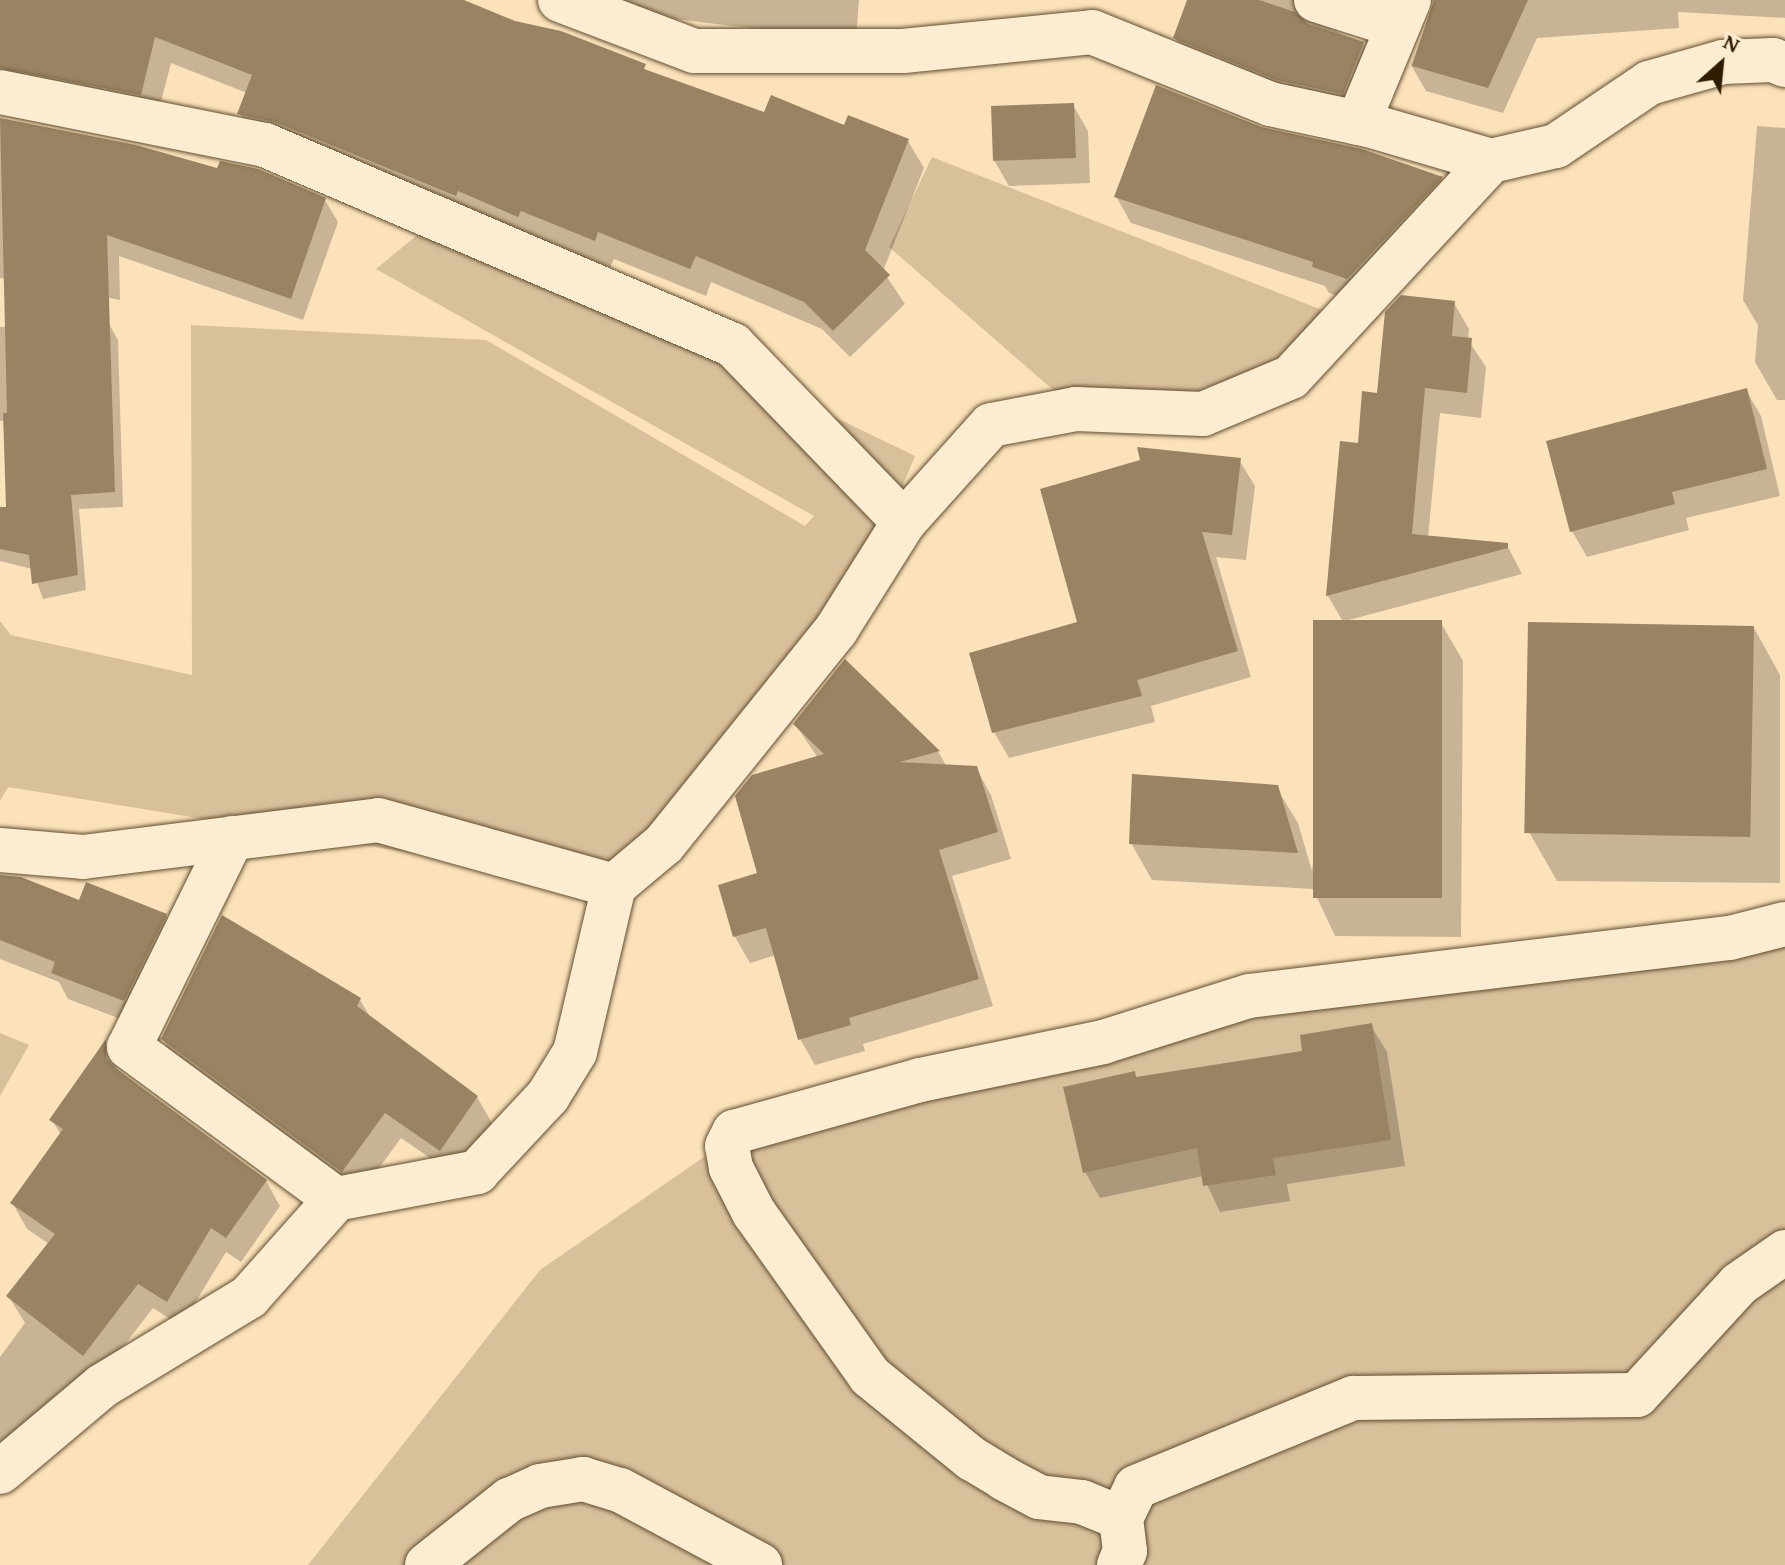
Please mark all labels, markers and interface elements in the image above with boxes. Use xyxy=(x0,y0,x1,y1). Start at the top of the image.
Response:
north arrow xyxy=(1681,24,1761,104)
text: N xyxy=(1718,25,1746,60)

